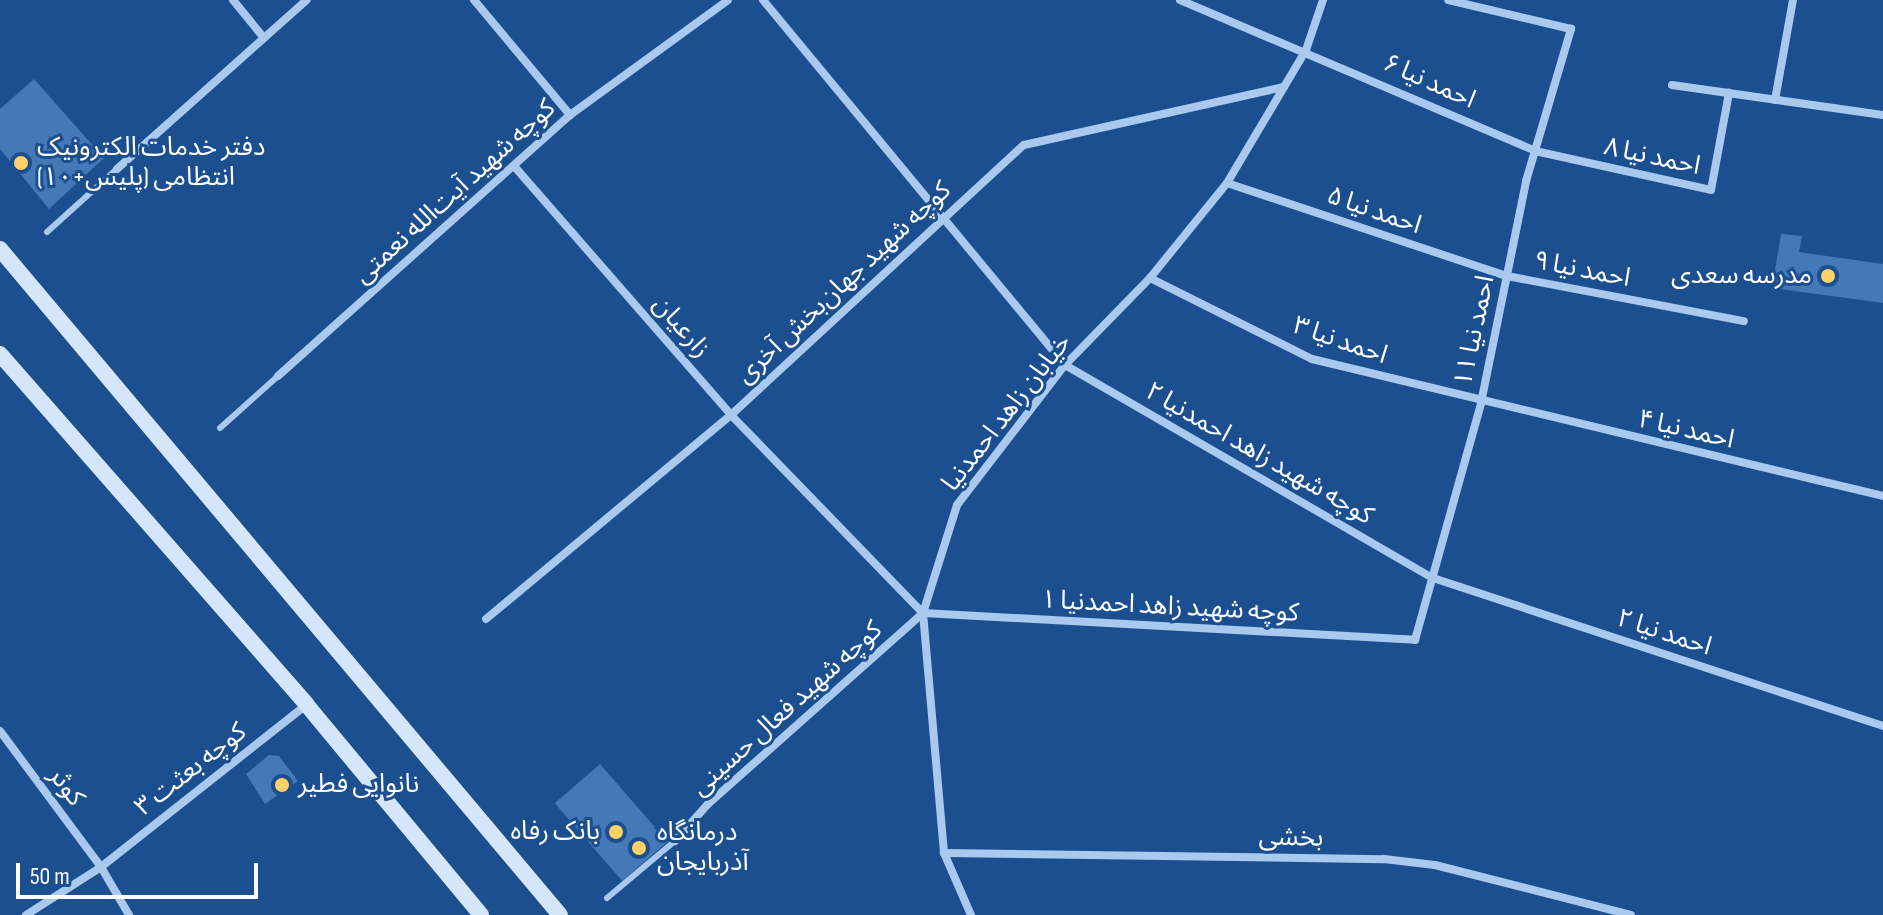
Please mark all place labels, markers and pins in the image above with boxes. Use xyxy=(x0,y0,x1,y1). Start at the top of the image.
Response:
place label: دفتر خدمات الکترونیک انتظامی (پلیس+۱۰) xyxy=(37,132,265,194)
marker: دفتر خدمات الکترونیک انتظامی (پلیس+۱۰) xyxy=(12,154,30,172)
place label: مدرسه سعدی xyxy=(1671,260,1812,292)
marker: مدرسه سعدی xyxy=(1819,267,1837,285)
place label: نانوایی فطیر xyxy=(298,769,419,801)
marker: نانوایی فطیر xyxy=(273,776,291,794)
place label: بانک رفاه xyxy=(510,816,600,848)
place label: درمانگاه آذربایجان xyxy=(657,817,749,878)
marker: بانک رفاه xyxy=(607,823,625,841)
marker: درمانگاه آذربایجان xyxy=(628,837,650,859)

